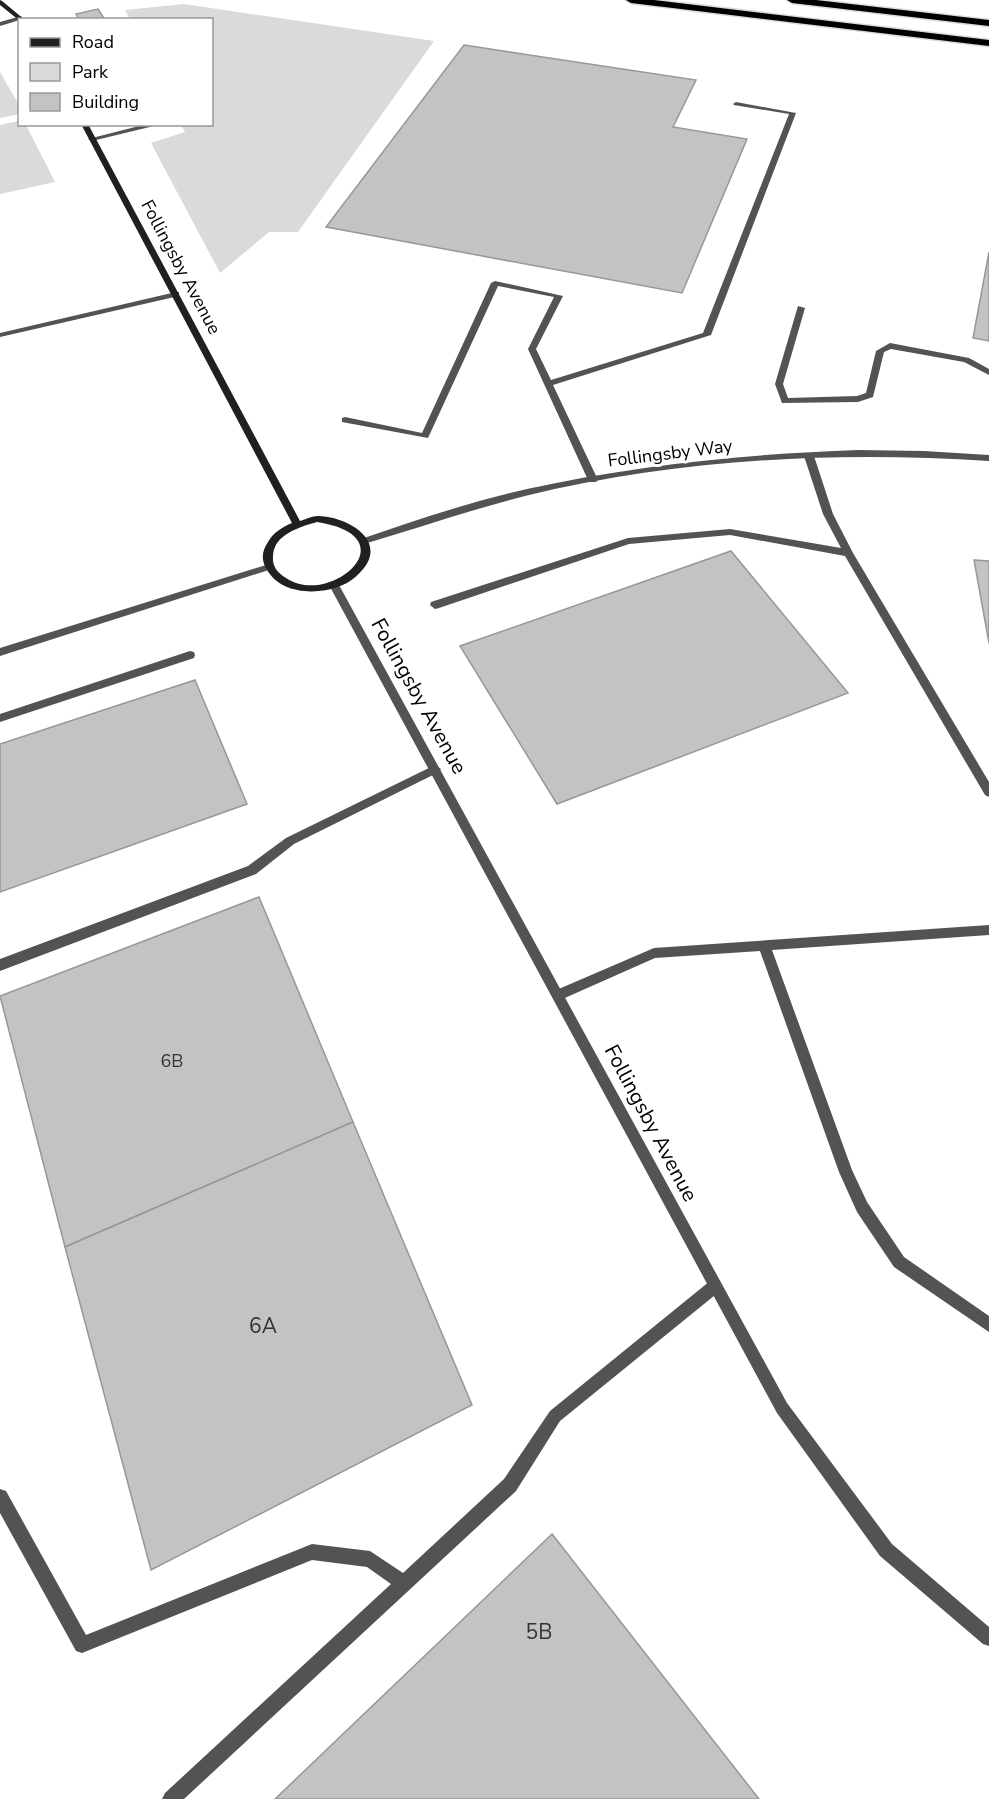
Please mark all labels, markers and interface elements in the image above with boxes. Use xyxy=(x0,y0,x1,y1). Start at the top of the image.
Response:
legend xyxy=(18,18,213,126)
text: Road xyxy=(72,30,114,54)
text: Park xyxy=(72,60,109,84)
text: Building xyxy=(72,90,139,114)
street label: Follingsby Avenue xyxy=(135,195,227,339)
street label: Follingsby Way xyxy=(606,433,734,473)
street label: Follingsby Avenue xyxy=(365,613,473,779)
street label: Follingsby Avenue xyxy=(598,1040,704,1206)
house number: 6B xyxy=(161,1049,183,1073)
house number: 6A xyxy=(249,1312,277,1340)
house number: 5B xyxy=(526,1618,552,1646)

